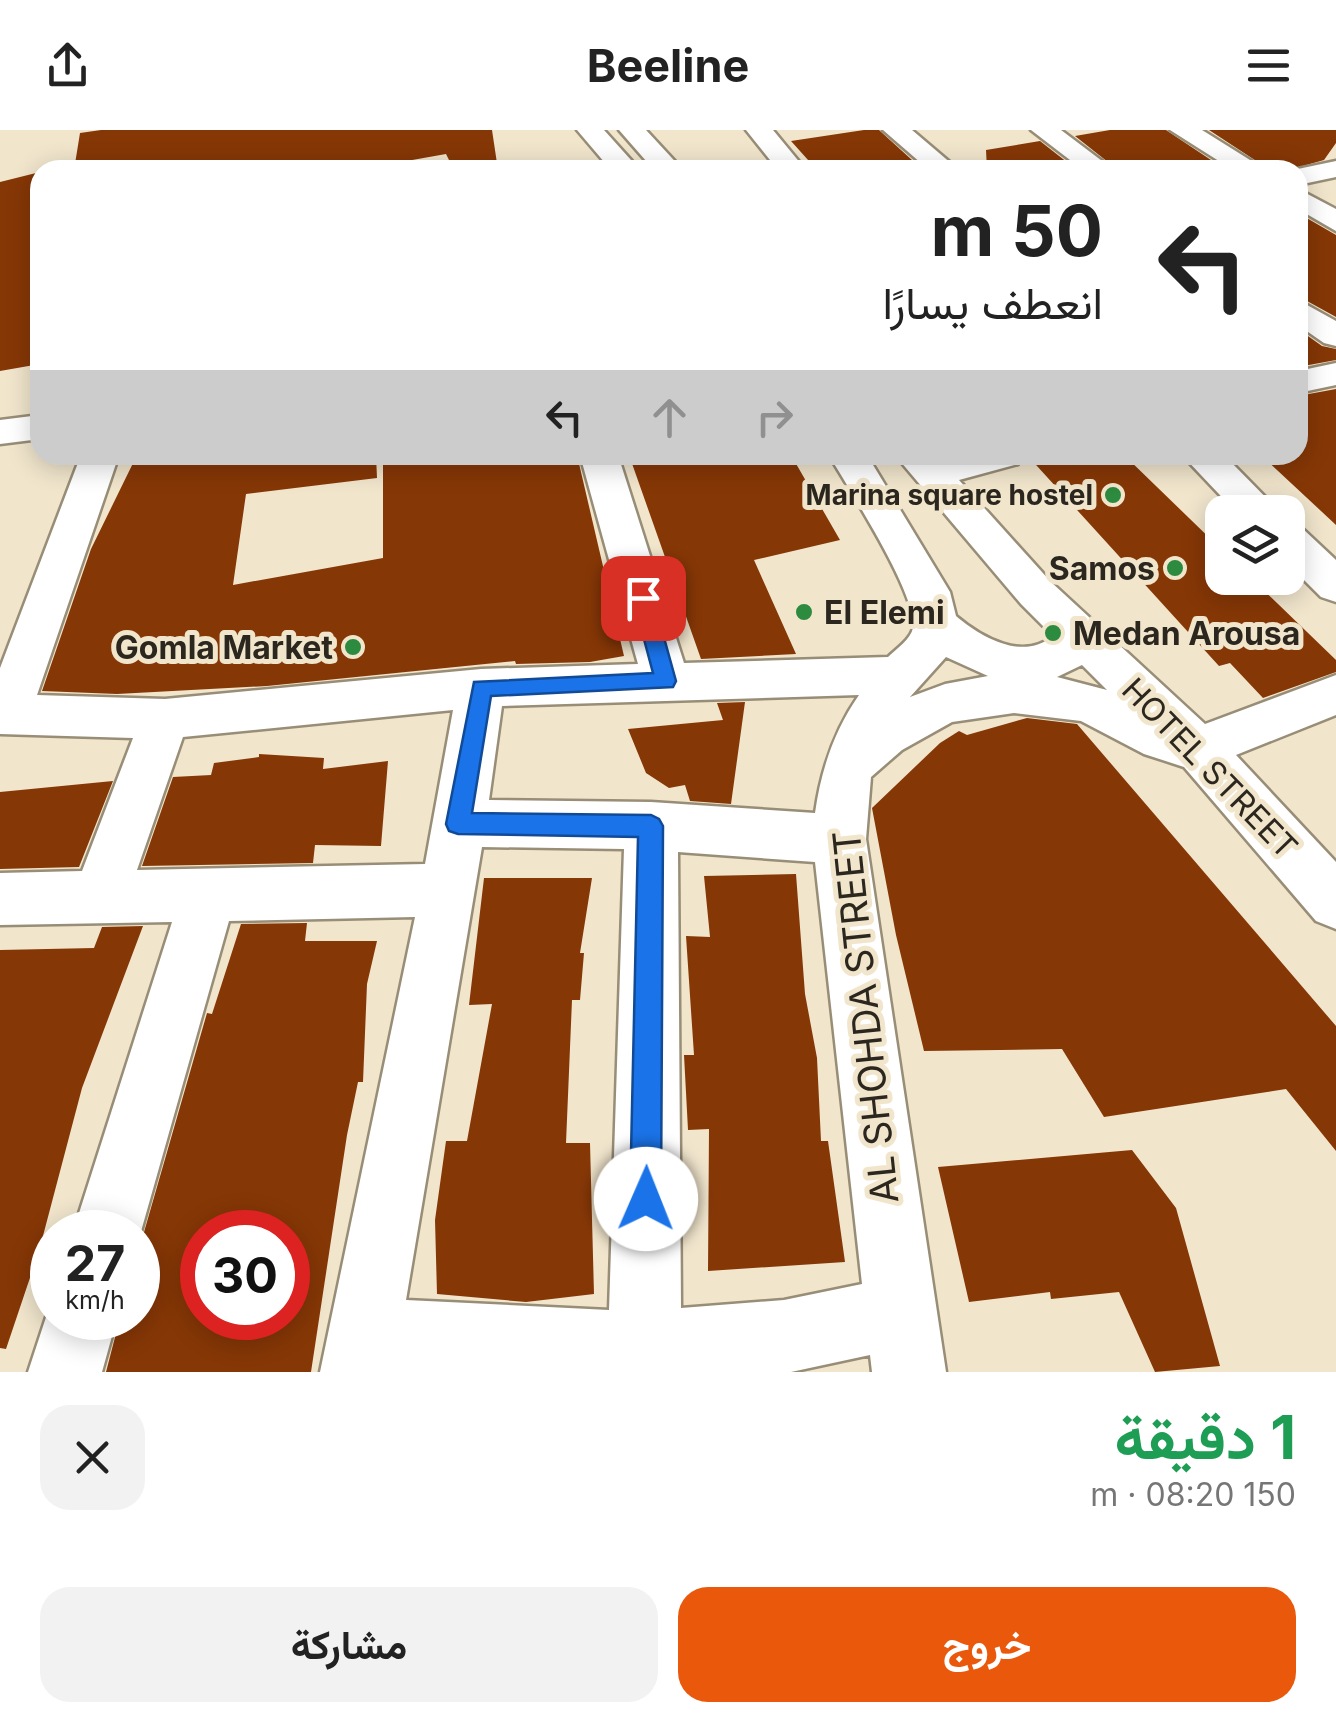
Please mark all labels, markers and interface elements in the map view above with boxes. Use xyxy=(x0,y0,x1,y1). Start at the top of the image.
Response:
icon: share xyxy=(40,38,95,93)
text: Beeline xyxy=(587,38,749,93)
icon: menu xyxy=(1241,38,1296,93)
text: 50 m xyxy=(931,188,1103,273)
icon: left xyxy=(1138,200,1268,330)
text: انعطف يسارًا xyxy=(883,275,1103,330)
icon: left xyxy=(537,390,592,445)
icon: ahead xyxy=(642,390,697,445)
icon: right xyxy=(747,390,802,445)
place label: Marina square hostel xyxy=(806,478,1093,512)
marker: Marina square hostel xyxy=(1102,484,1124,506)
map controls xyxy=(1205,495,1305,595)
button: layers xyxy=(1205,495,1305,595)
place label: Samos xyxy=(1049,549,1155,588)
pin xyxy=(601,556,686,641)
marker: Samos xyxy=(1164,557,1186,579)
icon: arrive xyxy=(616,571,671,626)
place label: El Elemi xyxy=(824,593,945,632)
marker: El Elemi xyxy=(793,601,815,623)
place label: Medan Arousa xyxy=(1073,614,1300,653)
marker: Medan Arousa xyxy=(1042,622,1064,644)
place label: Gomla Market xyxy=(115,628,333,667)
marker: Gomla Market xyxy=(342,636,364,658)
street label: HOTEL STREET xyxy=(1114,670,1306,866)
street label: AL SHOHDA STREET xyxy=(823,828,907,1206)
position arrow xyxy=(594,1147,698,1251)
speed limit sign: 30 xyxy=(180,1210,310,1340)
text: 27 xyxy=(65,1233,125,1293)
text: km/h xyxy=(65,1285,125,1315)
text: 1 دقيقة xyxy=(1114,1401,1296,1473)
button: close xyxy=(40,1405,145,1510)
text: 150 m · 08:20 xyxy=(1090,1475,1296,1514)
button: مشاركة xyxy=(40,1587,658,1702)
button: خروج xyxy=(678,1587,1296,1702)

